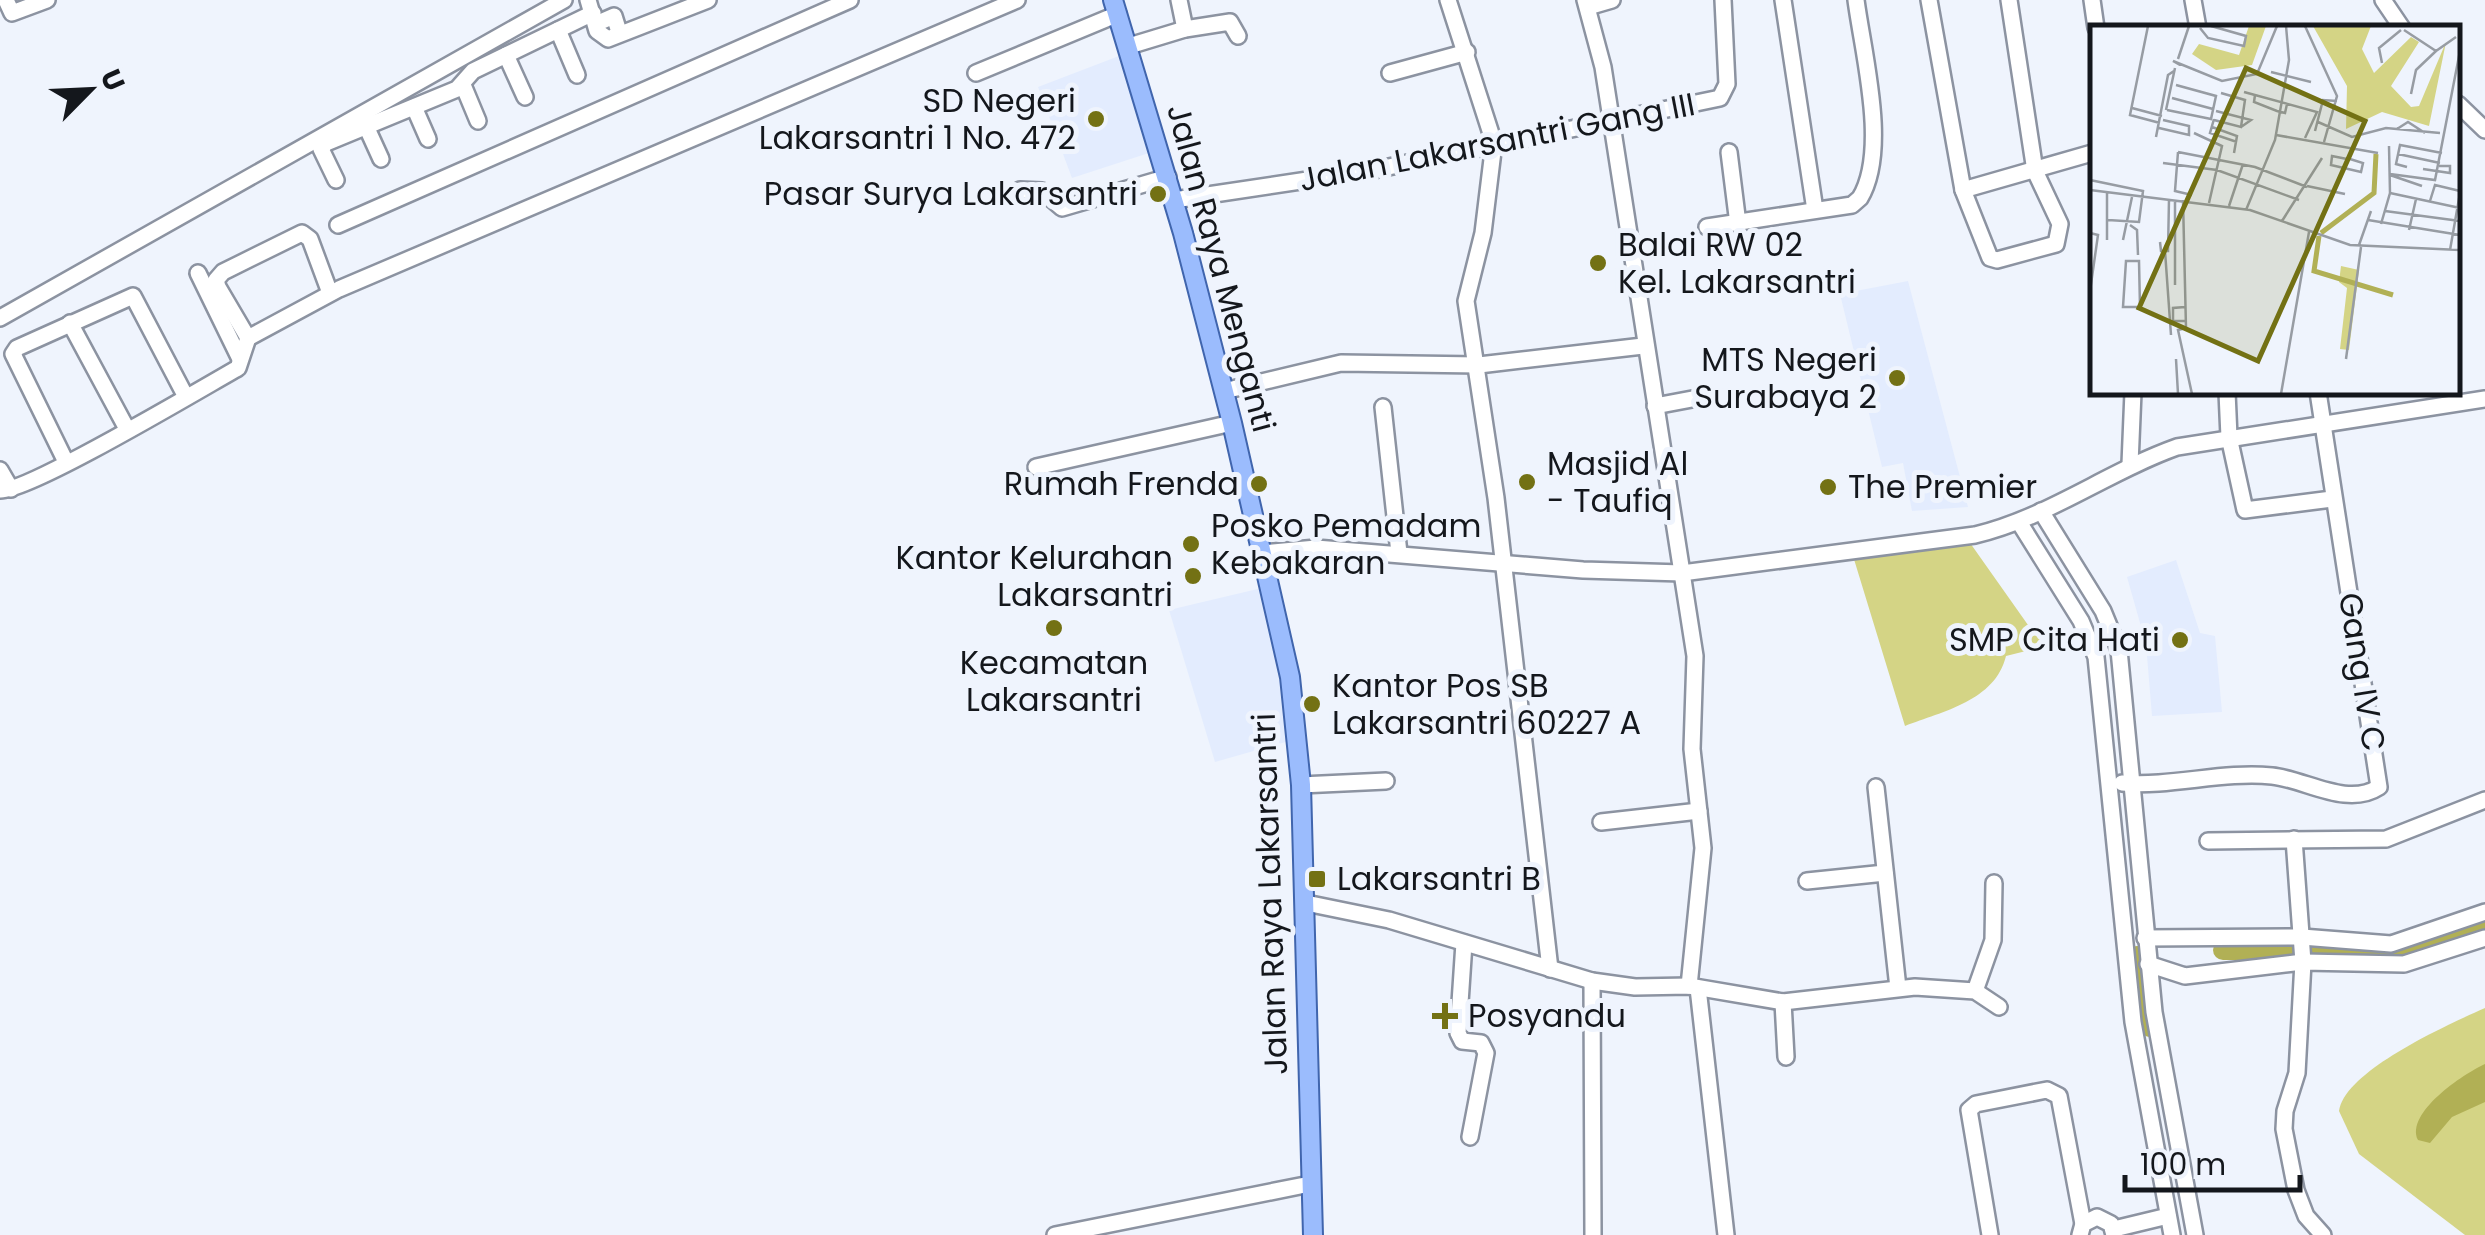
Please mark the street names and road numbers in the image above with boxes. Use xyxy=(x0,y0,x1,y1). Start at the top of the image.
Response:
street label: Jalan Lakarsantri Gang III xyxy=(1295,81,1699,202)
street label: Jalan Raya Menganti xyxy=(1156,99,1287,437)
street label: Gang IV C xyxy=(2328,589,2397,754)
street label: Jalan Raya Lakarsantri xyxy=(1241,712,1298,1076)

